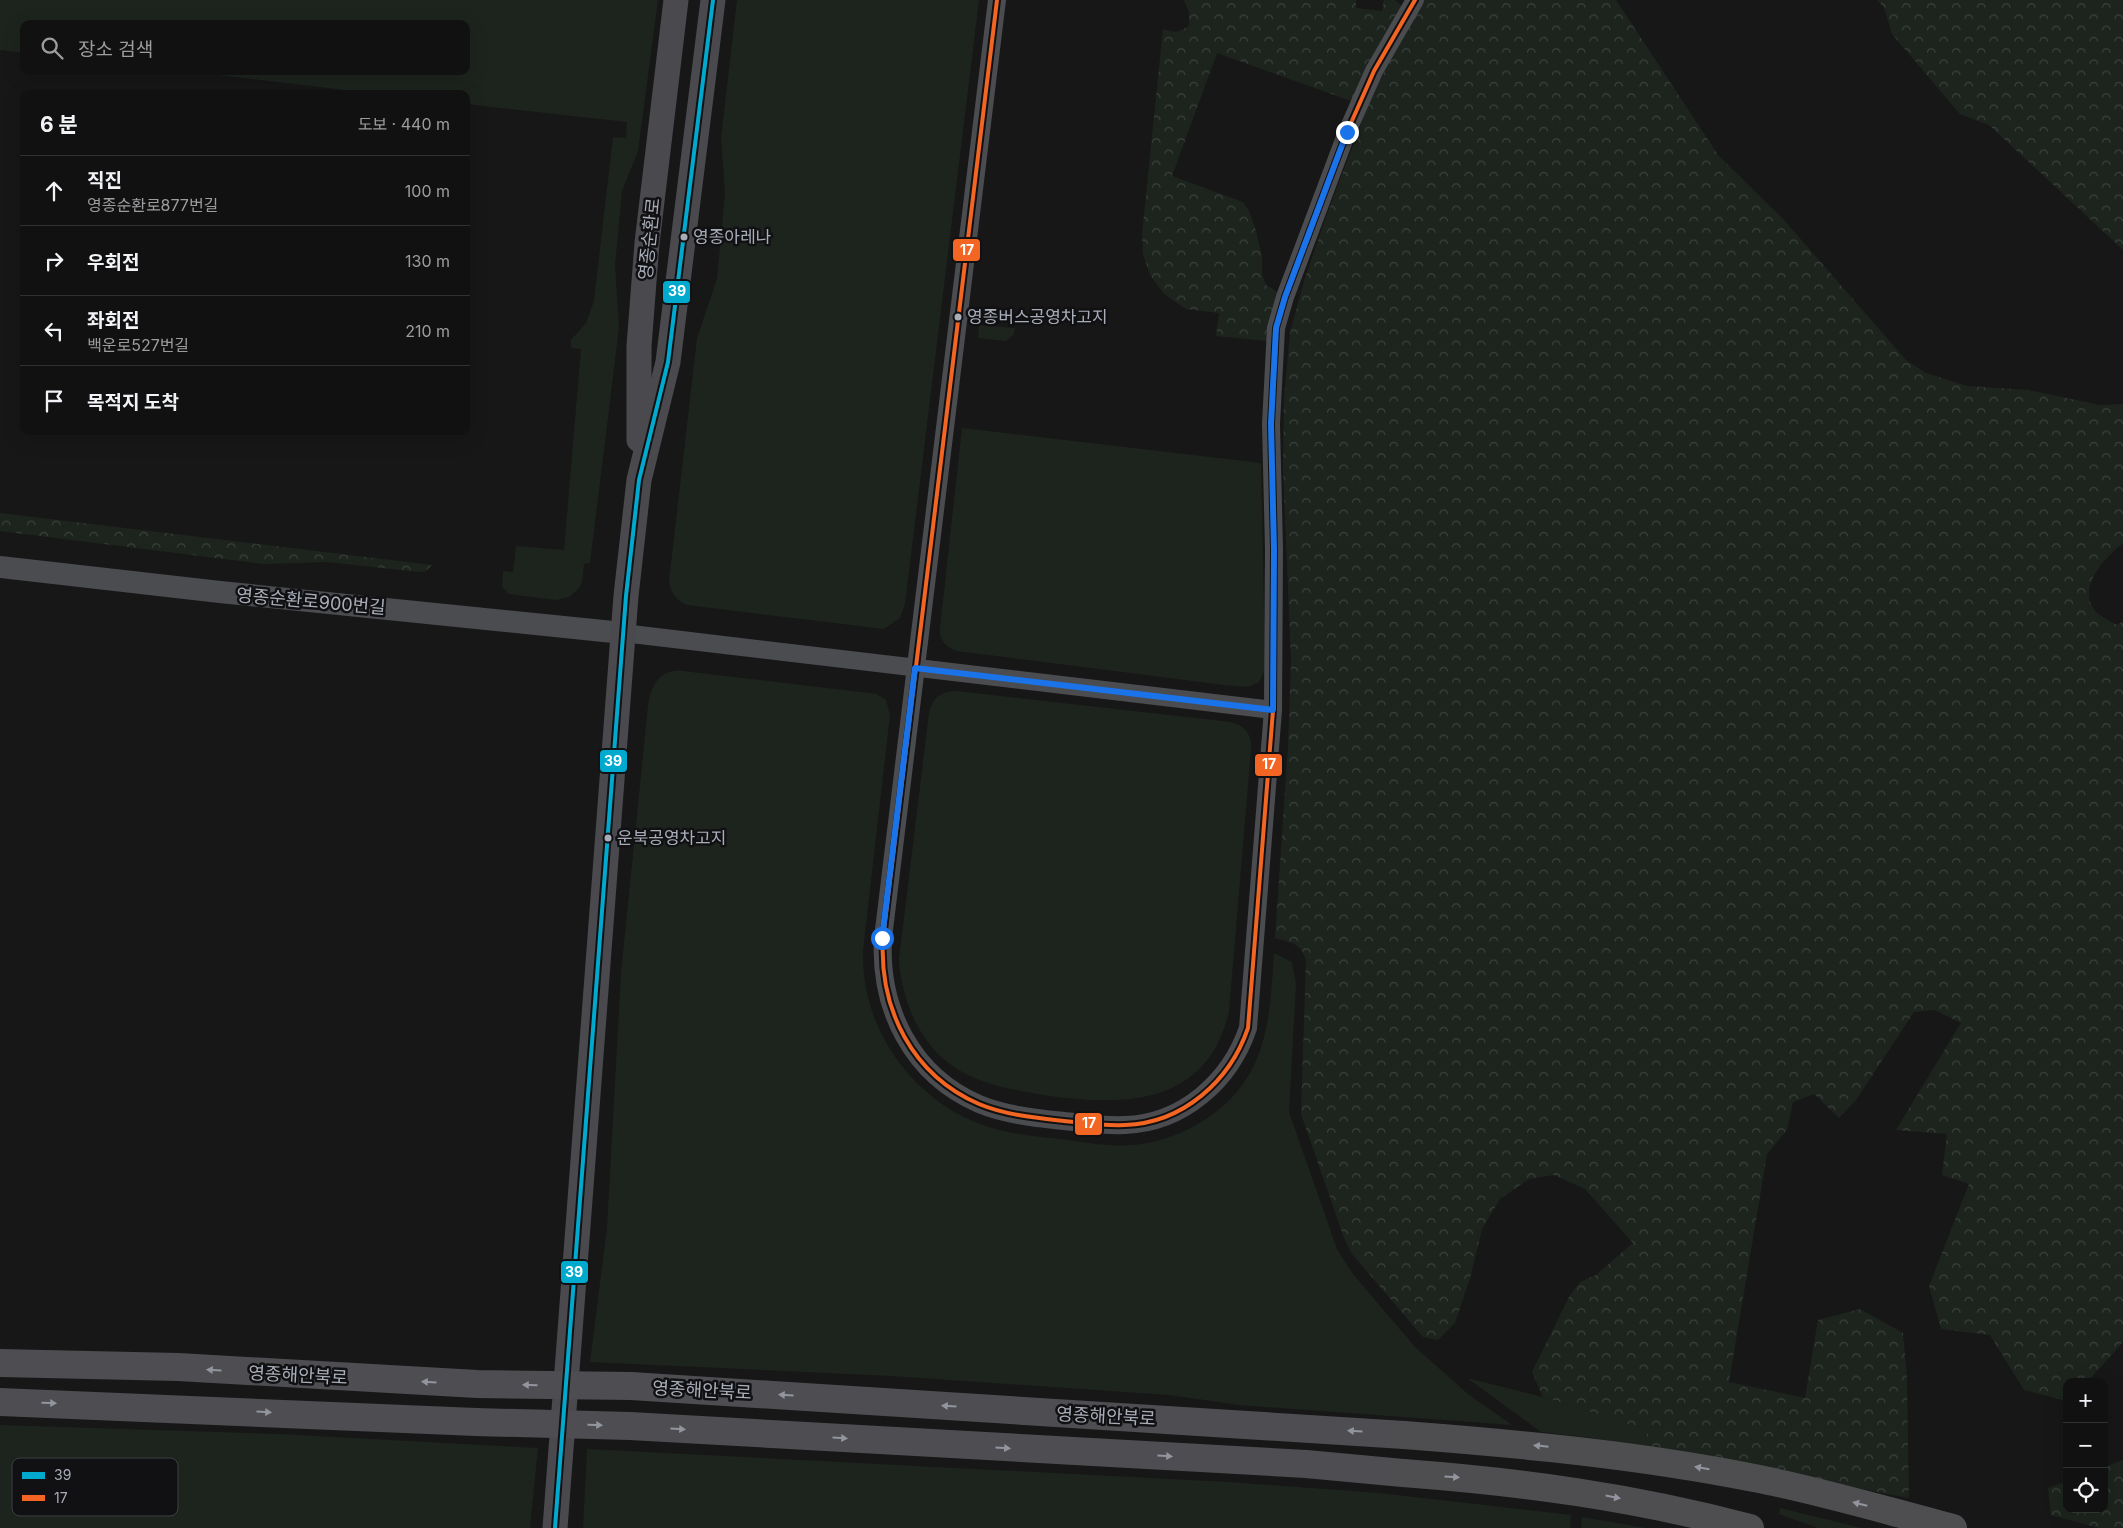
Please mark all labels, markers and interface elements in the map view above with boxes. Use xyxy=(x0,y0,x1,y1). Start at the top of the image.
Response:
search box xyxy=(20,20,470,75)
icon: search xyxy=(38,34,66,62)
text: 장소 검색 xyxy=(78,38,153,61)
text: 6 분 xyxy=(40,112,78,137)
text: 도보 · 440 m xyxy=(358,114,450,134)
route end xyxy=(1336,121,1359,144)
text: 직진 xyxy=(87,169,122,192)
icon: ahead xyxy=(40,177,68,205)
text: 100 m xyxy=(405,181,450,201)
text: 영종순환로877번길 xyxy=(87,195,218,215)
street label: 영종순환로 xyxy=(634,197,664,281)
place label: 영종아레나 xyxy=(693,227,772,247)
marker: 영종아레나 xyxy=(679,232,689,242)
line badge: 17 xyxy=(952,238,981,262)
text: 17 xyxy=(960,241,974,258)
icon: right xyxy=(40,247,68,275)
text: 우회전 xyxy=(87,251,139,274)
text: 130 m xyxy=(405,251,450,271)
line badge: 39 xyxy=(662,280,691,304)
text: 39 xyxy=(668,282,686,299)
place label: 영종버스공영차고지 xyxy=(967,307,1108,327)
text: 좌회전 xyxy=(87,309,139,332)
marker: 영종버스공영차고지 xyxy=(953,312,963,322)
icon: left xyxy=(40,317,68,345)
text: 210 m xyxy=(405,321,450,341)
text: 백운로527번길 xyxy=(87,335,189,355)
icon: arrive xyxy=(40,387,68,415)
text: 목적지 도착 xyxy=(87,391,179,414)
street label: 영종순환로900번길 xyxy=(235,584,387,618)
line badge: 39 xyxy=(599,749,628,773)
text: 39 xyxy=(604,752,622,769)
line badge: 17 xyxy=(1254,753,1283,777)
text: 17 xyxy=(1262,755,1276,772)
place label: 운북공영차고지 xyxy=(617,828,726,848)
marker: 운북공영차고지 xyxy=(603,833,613,843)
route start xyxy=(871,927,894,950)
line badge: 17 xyxy=(1074,1112,1103,1136)
text: 17 xyxy=(1082,1114,1096,1131)
line badge: 39 xyxy=(560,1260,589,1284)
text: 39 xyxy=(565,1263,583,1280)
street label: 영종해안북로 xyxy=(248,1362,348,1388)
one-way arrow xyxy=(206,1365,222,1373)
one-way arrow xyxy=(420,1377,436,1385)
street label: 영종해안북로 xyxy=(652,1377,752,1403)
map controls xyxy=(2063,1378,2108,1513)
button: + xyxy=(2063,1378,2108,1423)
one-way arrow xyxy=(521,1381,537,1389)
one-way arrow xyxy=(778,1391,794,1399)
one-way arrow xyxy=(41,1399,57,1407)
one-way arrow xyxy=(940,1401,956,1409)
street label: 영종해안북로 xyxy=(1056,1403,1156,1429)
one-way arrow xyxy=(256,1408,272,1416)
one-way arrow xyxy=(587,1421,603,1429)
button: − xyxy=(2063,1423,2108,1468)
one-way arrow xyxy=(670,1425,686,1433)
one-way arrow xyxy=(1347,1427,1363,1435)
one-way arrow xyxy=(833,1434,849,1442)
one-way arrow xyxy=(1533,1442,1549,1450)
one-way arrow xyxy=(995,1445,1011,1453)
one-way arrow xyxy=(1157,1453,1173,1461)
legend xyxy=(12,1458,178,1516)
one-way arrow xyxy=(1694,1464,1710,1472)
text: 39 xyxy=(54,1466,71,1483)
button: locate xyxy=(2063,1468,2108,1513)
one-way arrow xyxy=(1444,1473,1460,1481)
text: 17 xyxy=(54,1489,68,1506)
one-way arrow xyxy=(1605,1493,1621,1501)
one-way arrow xyxy=(1853,1500,1868,1508)

